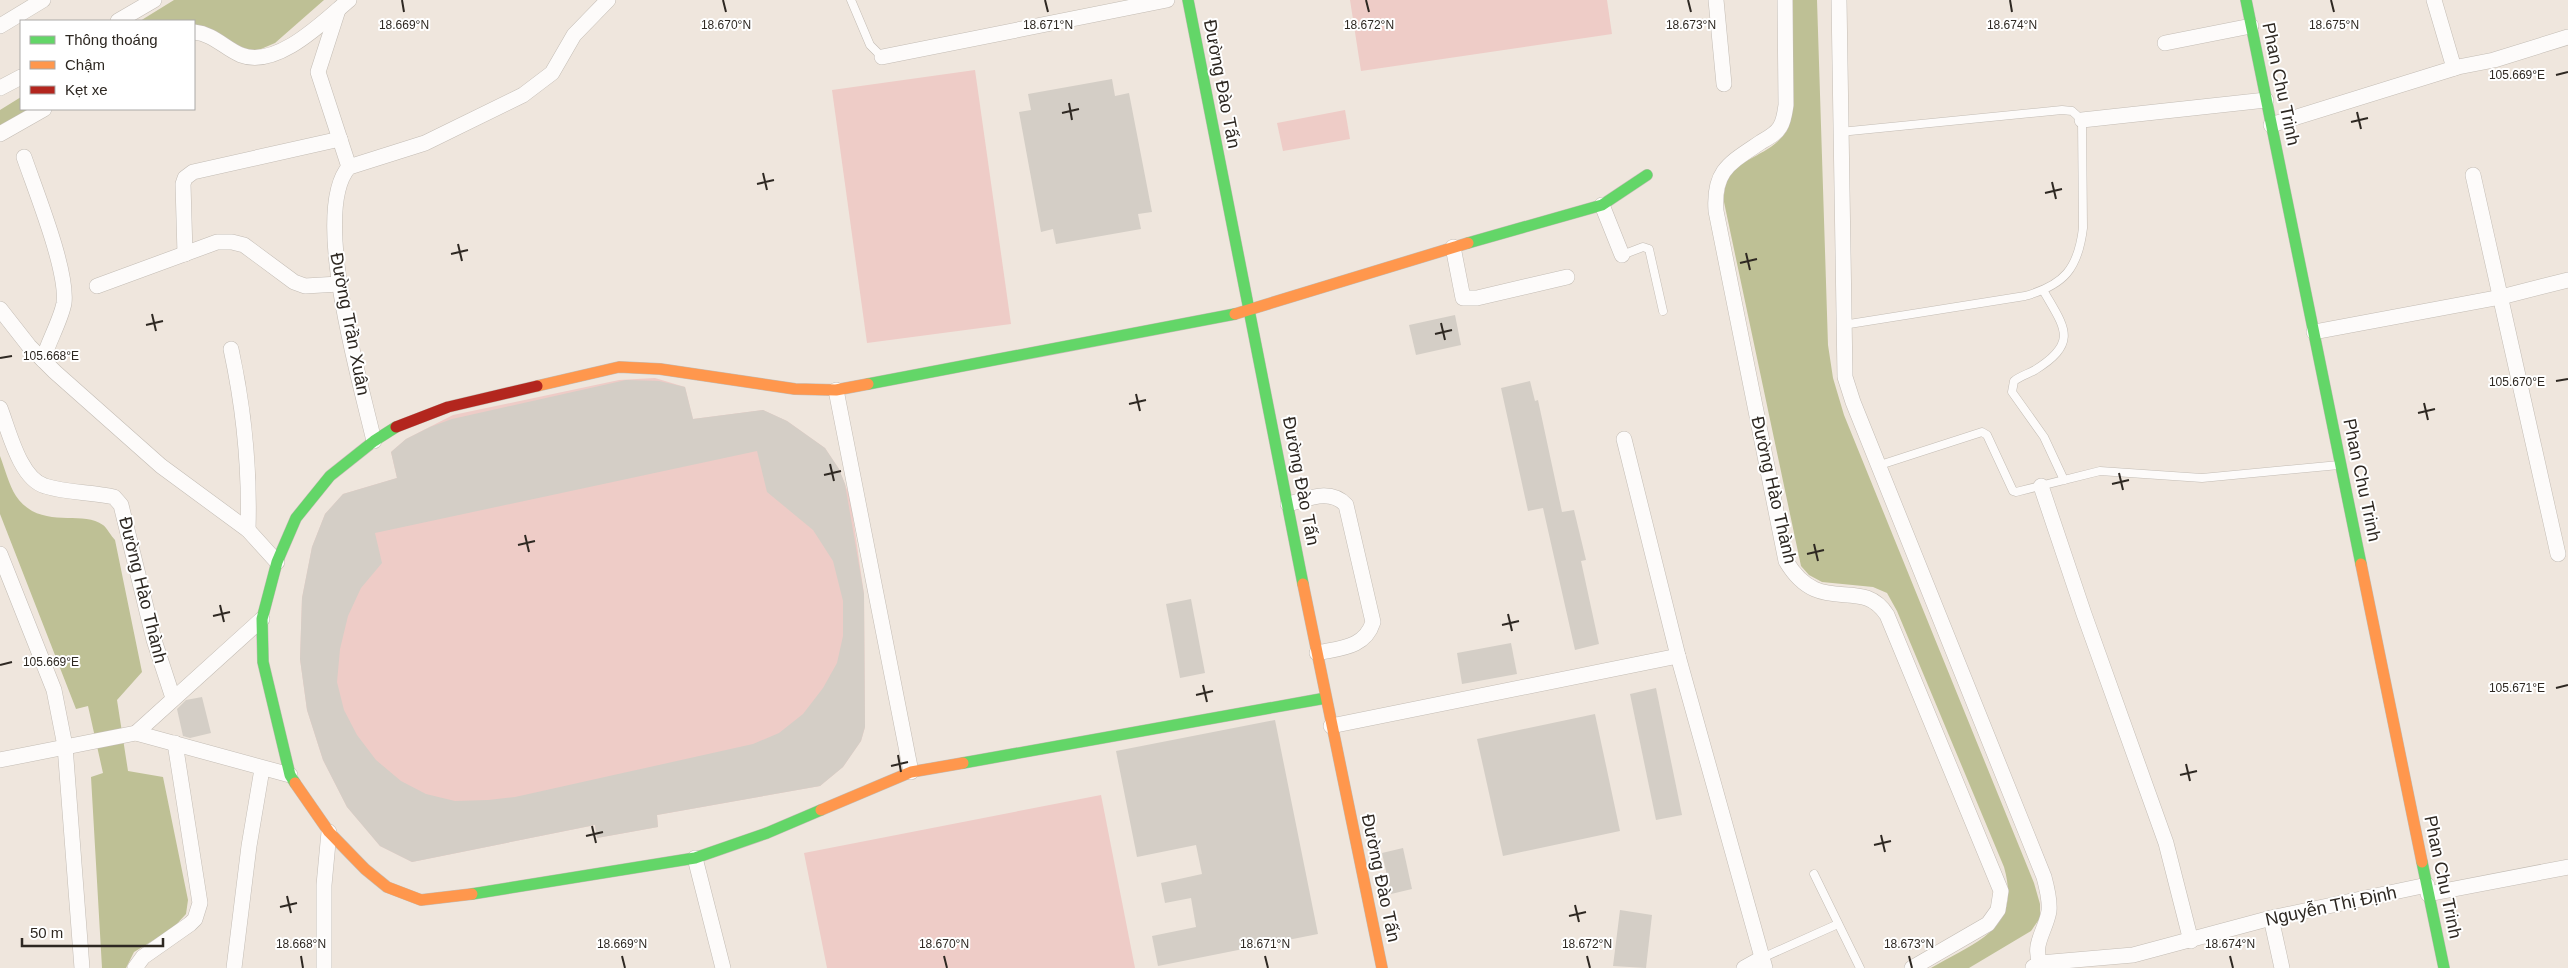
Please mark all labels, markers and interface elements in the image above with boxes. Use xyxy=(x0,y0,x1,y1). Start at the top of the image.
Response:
text: 18.669°N xyxy=(379,18,429,32)
text: 18.670°N xyxy=(701,18,751,32)
text: 18.671°N xyxy=(1023,18,1073,32)
street label: Đường Đào Tấn xyxy=(1200,18,1244,150)
text: 18.672°N xyxy=(1344,18,1394,32)
text: 18.673°N xyxy=(1666,18,1716,32)
text: 18.674°N xyxy=(1987,18,2037,32)
text: 18.675°N xyxy=(2309,18,2359,32)
legend xyxy=(20,20,195,110)
street label: Phan Chu Trinh xyxy=(2258,21,2304,147)
text: Thông thoáng xyxy=(65,31,158,48)
text: Chậm xyxy=(65,56,105,73)
text: 105.669°E xyxy=(2489,68,2545,82)
text: Kẹt xe xyxy=(65,81,108,98)
street label: Đường Trần Xuân xyxy=(326,251,374,397)
text: 105.668°E xyxy=(23,349,79,363)
text: 105.670°E xyxy=(2489,375,2545,389)
street label: Đường Hào Thành xyxy=(1747,414,1801,566)
street label: Đường Đào Tấn xyxy=(1279,415,1323,547)
street label: Phan Chu Trinh xyxy=(2339,417,2385,543)
street label: Đường Hào Thành xyxy=(115,515,171,665)
text: 105.669°E xyxy=(23,655,79,669)
text: 105.671°E xyxy=(2489,681,2545,695)
street label: Đường Đào Tấn xyxy=(1358,812,1404,944)
street label: Phan Chu Trinh xyxy=(2420,814,2466,940)
street label: Nguyễn Thị Định xyxy=(2263,881,2398,930)
scale bar xyxy=(22,916,164,948)
text: 50 m xyxy=(30,924,63,941)
text: 18.668°N xyxy=(276,937,326,951)
text: 18.669°N xyxy=(597,937,647,951)
text: 18.670°N xyxy=(919,937,969,951)
text: 18.671°N xyxy=(1240,937,1290,951)
text: 18.672°N xyxy=(1562,937,1612,951)
text: 18.673°N xyxy=(1884,937,1934,951)
text: 18.674°N xyxy=(2205,937,2255,951)

